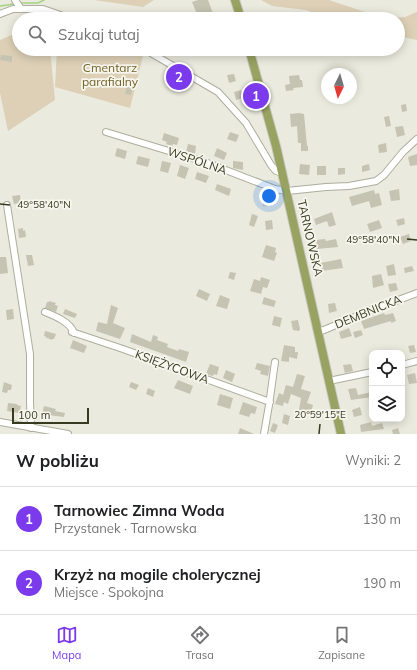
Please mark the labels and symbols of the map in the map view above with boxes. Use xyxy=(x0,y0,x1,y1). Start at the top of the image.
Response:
park label: Cmentarz parafialny xyxy=(82,60,139,89)
pin: 2 xyxy=(166,62,192,92)
north arrow xyxy=(321,68,357,104)
pin: 1 xyxy=(243,81,269,111)
street label: WSPÓLNA xyxy=(165,143,229,178)
your location xyxy=(259,186,279,206)
text: 49°58'40"N xyxy=(17,198,71,211)
street label: TARNOWSKA xyxy=(294,198,327,278)
text: 49°58'40"N xyxy=(346,233,400,246)
street label: DEMBNICKA xyxy=(332,291,404,332)
street label: KSIĘŻYCOWA xyxy=(133,346,211,387)
scale bar xyxy=(12,406,89,425)
text: 20°59'15"E xyxy=(294,408,346,421)

